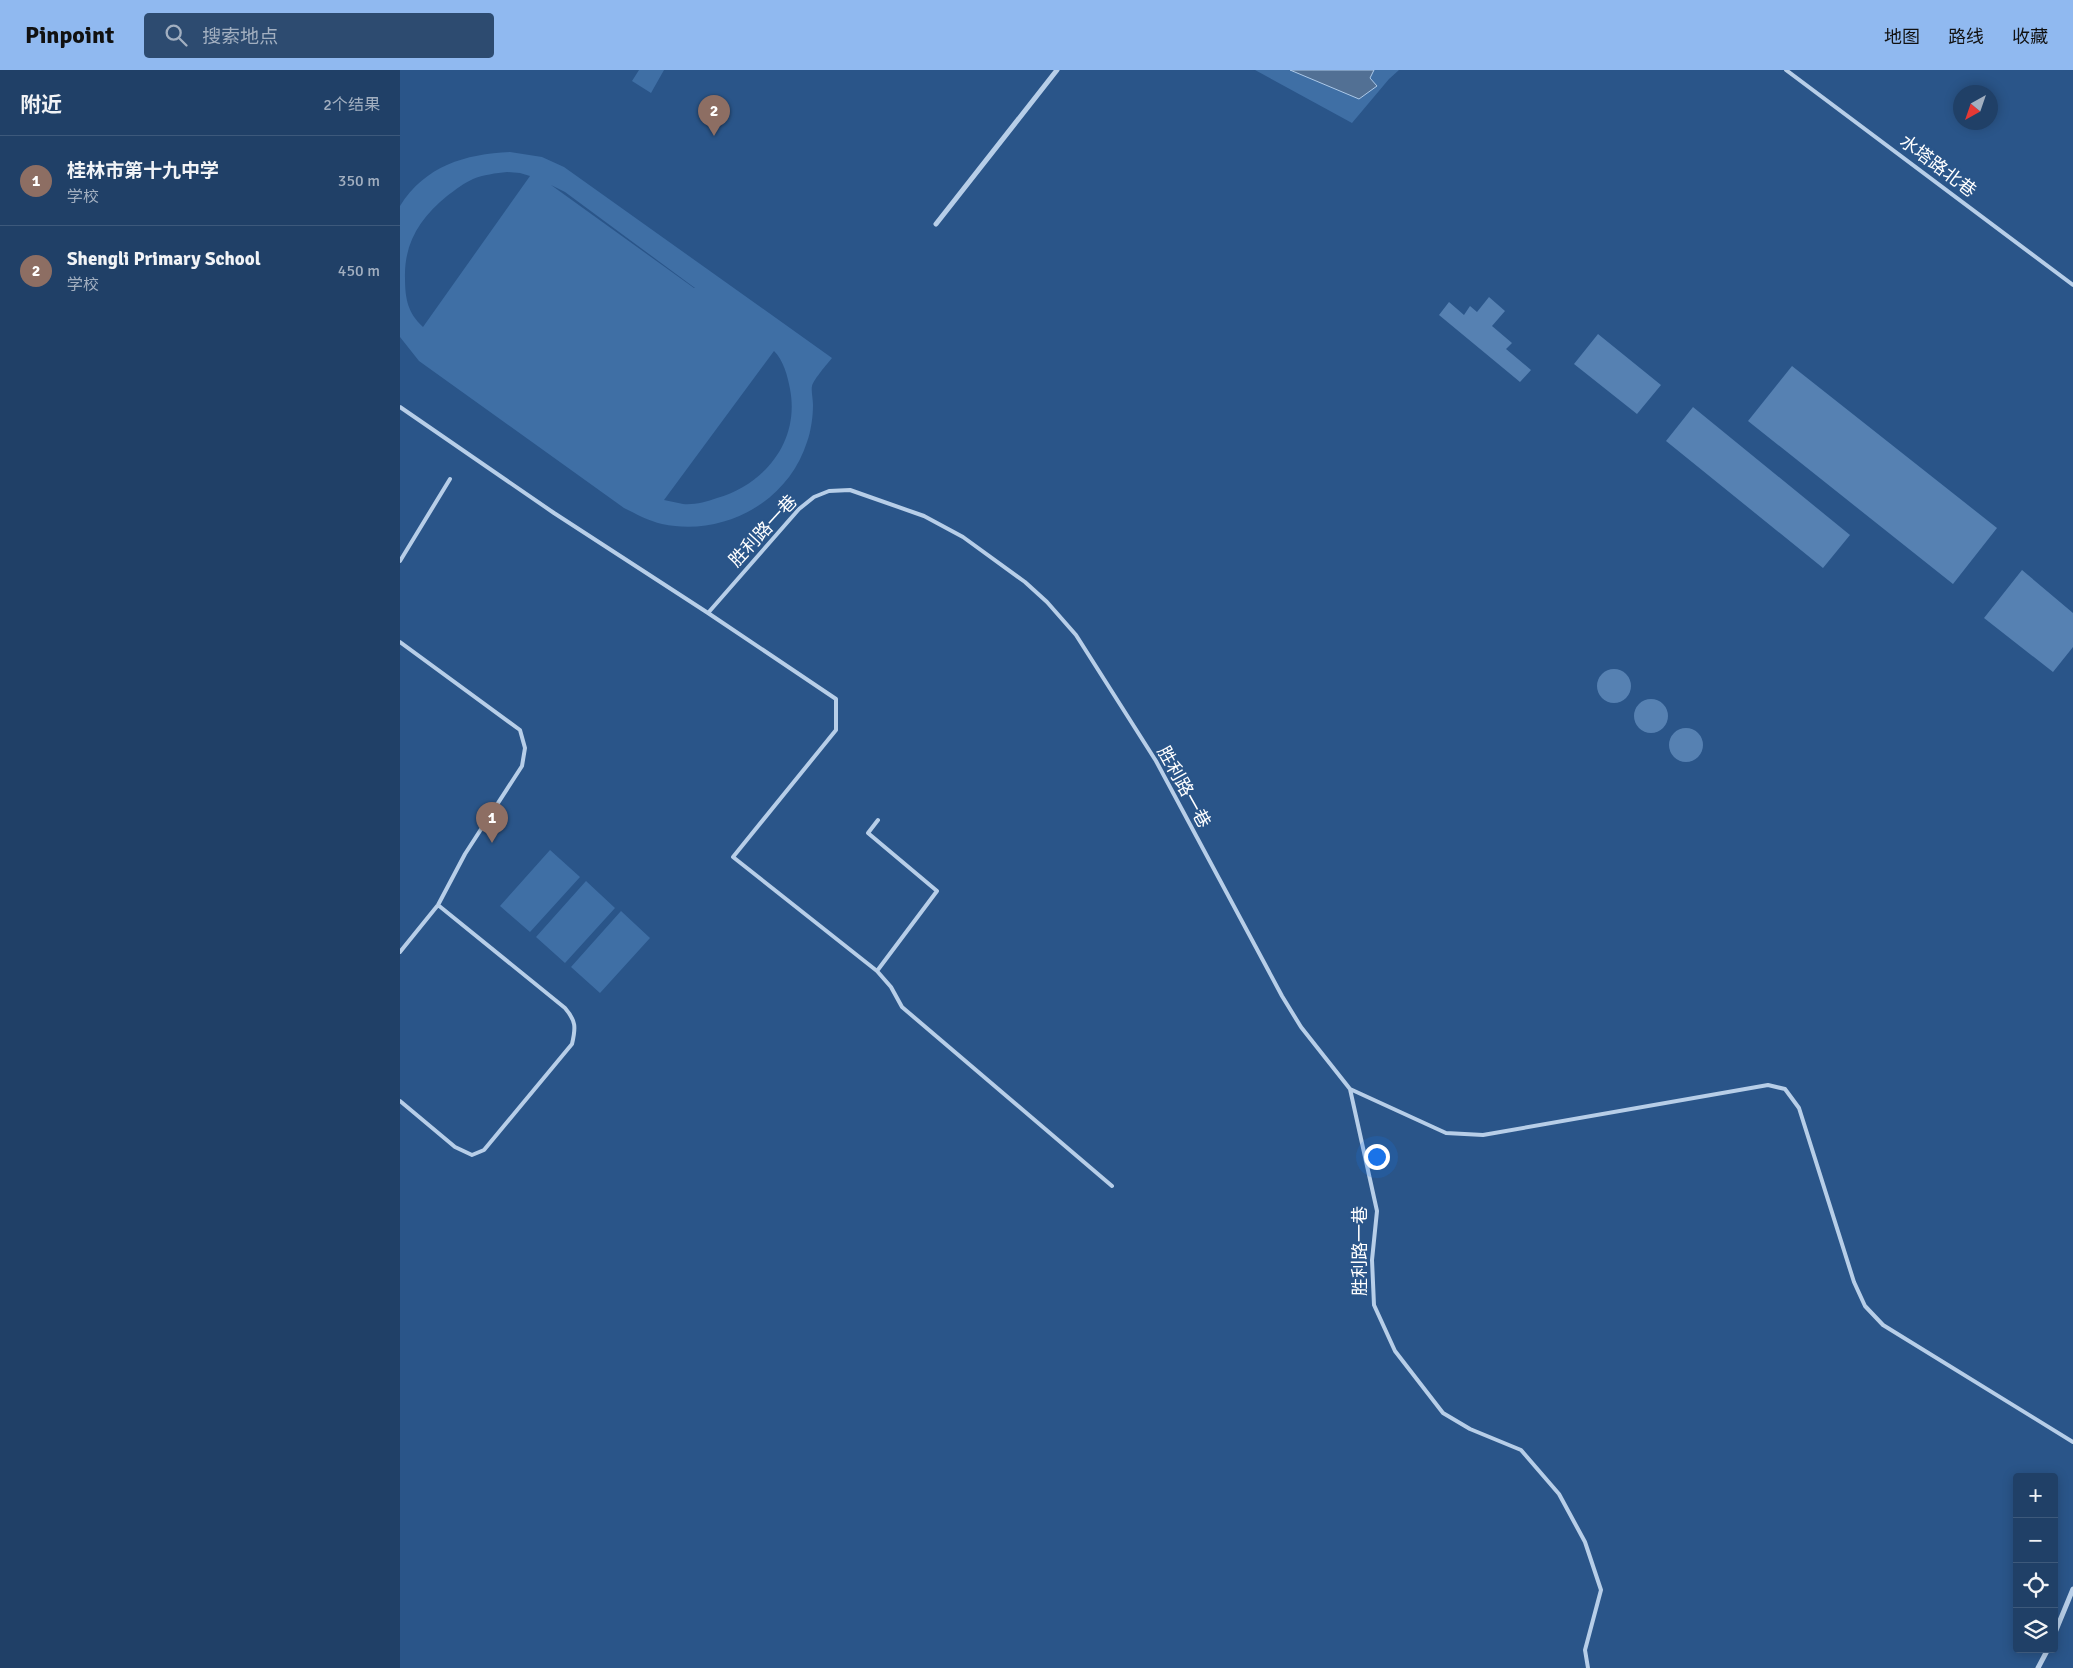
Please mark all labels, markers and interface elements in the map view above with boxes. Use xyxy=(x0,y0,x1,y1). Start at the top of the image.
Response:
search box xyxy=(144,13,494,58)
text: Pinpoint xyxy=(25,20,114,50)
icon: search xyxy=(162,21,190,49)
text: 搜索地点 xyxy=(202,25,278,49)
text: 地图 xyxy=(1884,26,1920,48)
text: 路线 xyxy=(1948,26,1984,48)
text: 收藏 xyxy=(2012,26,2048,48)
north arrow xyxy=(1953,85,1998,130)
text: 附近 xyxy=(20,92,62,118)
text: 2个结果 xyxy=(323,95,380,115)
pin: 2 xyxy=(698,95,730,136)
street label: 水塔路北巷 xyxy=(1895,130,1981,202)
text: 桂林市第十九中学 xyxy=(67,159,219,183)
text: 1 xyxy=(32,171,40,191)
text: 350 m xyxy=(338,171,380,191)
text: 学校 xyxy=(67,187,99,207)
text: Shengli Primary School xyxy=(67,247,261,271)
text: 2 xyxy=(32,261,40,281)
text: 450 m xyxy=(338,261,380,281)
text: 学校 xyxy=(67,275,99,295)
street label: 胜利路一巷 xyxy=(724,491,802,571)
street label: 胜利路一巷 xyxy=(1153,742,1215,832)
pin: 1 xyxy=(476,802,508,843)
your location xyxy=(1364,1144,1390,1170)
street label: 胜利路一巷 xyxy=(1349,1206,1371,1296)
map controls xyxy=(2013,1473,2058,1653)
button: + xyxy=(2013,1473,2058,1518)
button: − xyxy=(2013,1518,2058,1563)
button: locate xyxy=(2013,1563,2058,1608)
button: layers xyxy=(2013,1608,2058,1653)

